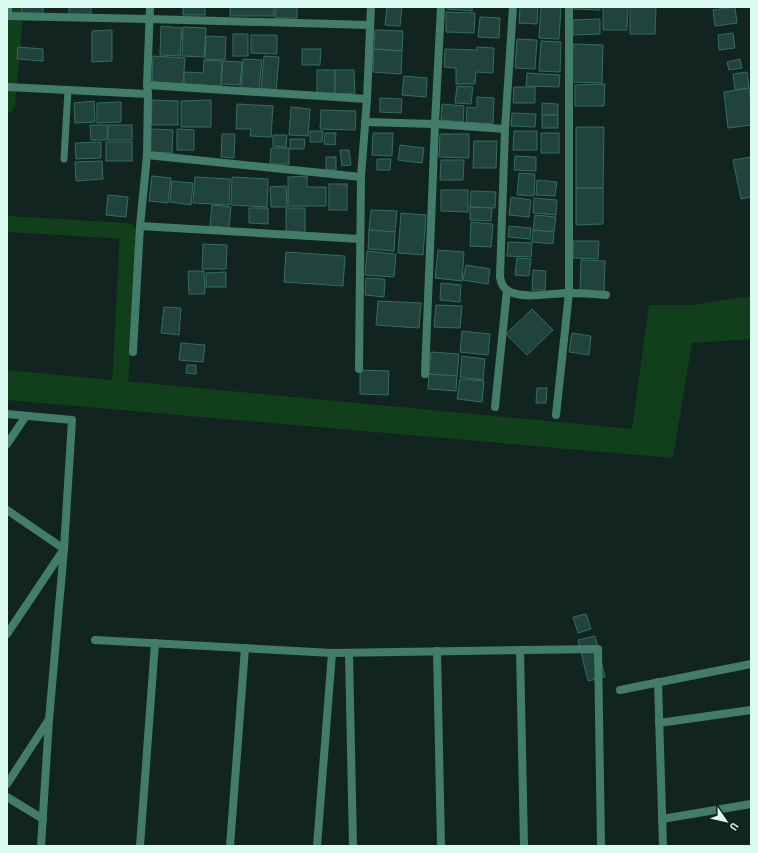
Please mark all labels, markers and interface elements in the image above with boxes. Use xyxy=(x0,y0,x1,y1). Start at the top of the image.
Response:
north arrow xyxy=(706,801,746,841)
text: U xyxy=(727,820,742,833)

